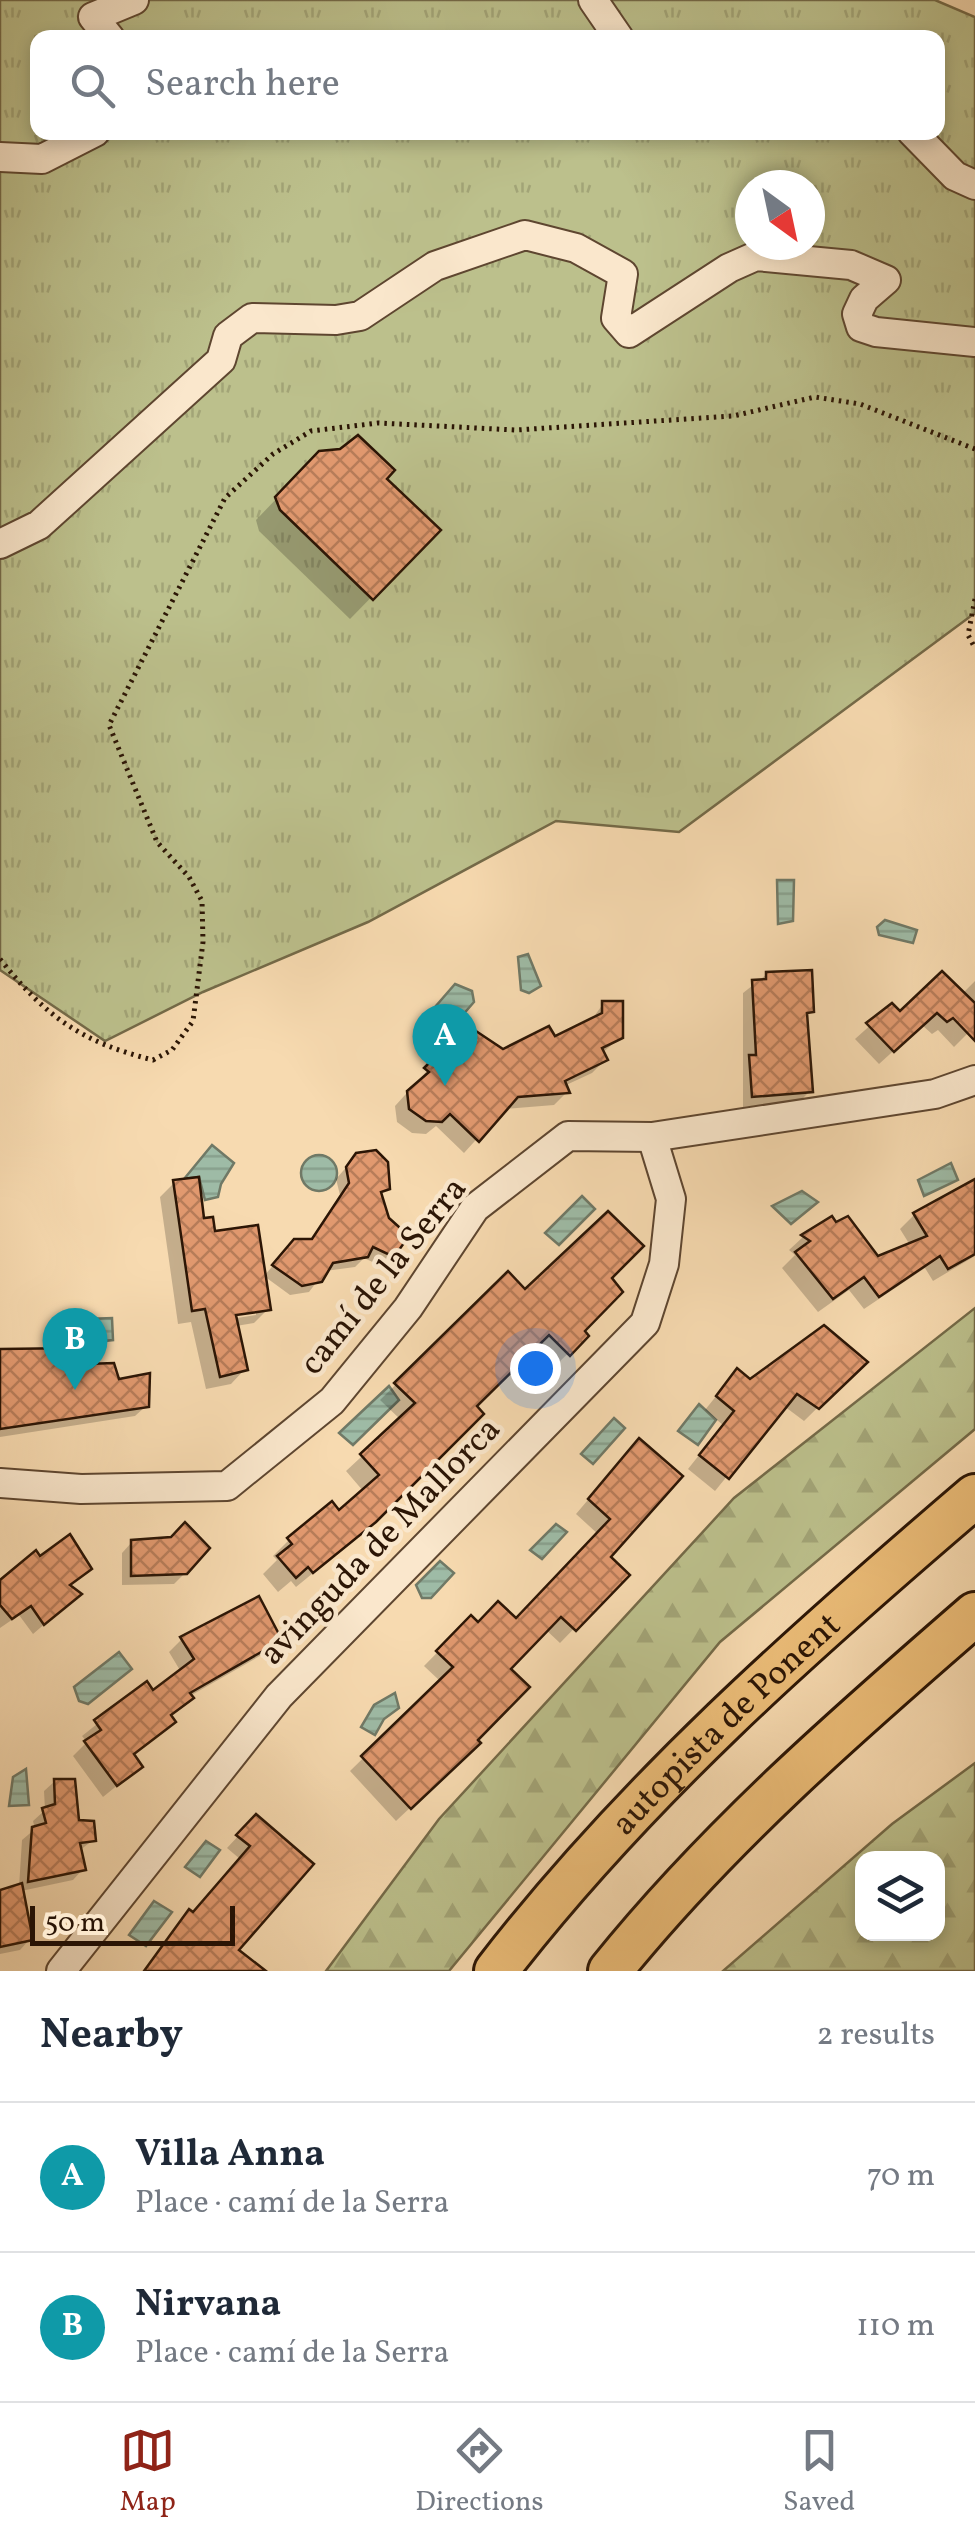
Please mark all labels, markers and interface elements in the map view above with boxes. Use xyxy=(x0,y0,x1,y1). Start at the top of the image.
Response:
search box xyxy=(30,30,945,140)
icon: search xyxy=(65,58,120,113)
text: Search here xyxy=(145,59,340,112)
north arrow xyxy=(735,170,825,260)
pin: A xyxy=(412,1004,478,1086)
street label: camí de la Serra xyxy=(289,1168,479,1386)
pin: B xyxy=(42,1308,108,1390)
your location xyxy=(510,1343,561,1394)
street label: avinguda de Mallorca xyxy=(250,1407,513,1677)
street label: autopista de Ponent xyxy=(602,1603,852,1847)
map controls xyxy=(855,1851,945,1941)
button: layers xyxy=(855,1851,945,1941)
scale bar xyxy=(30,1901,235,1946)
text: 50 m xyxy=(45,1904,105,1943)
text: Nearby xyxy=(40,2007,183,2066)
text: 2 results xyxy=(817,2014,935,2058)
text: Villa Anna xyxy=(135,2129,325,2182)
text: A xyxy=(61,2155,84,2199)
text: 70 m xyxy=(867,2155,935,2199)
text: Place · camí de la Serra xyxy=(135,2182,449,2226)
text: Nirvana xyxy=(135,2279,281,2332)
text: B xyxy=(62,2305,83,2349)
text: 110 m xyxy=(856,2305,935,2349)
text: Place · camí de la Serra xyxy=(135,2332,449,2376)
tab: Map xyxy=(120,2423,176,2522)
tab: Directions xyxy=(415,2423,544,2522)
tab: Saved xyxy=(783,2423,855,2522)

